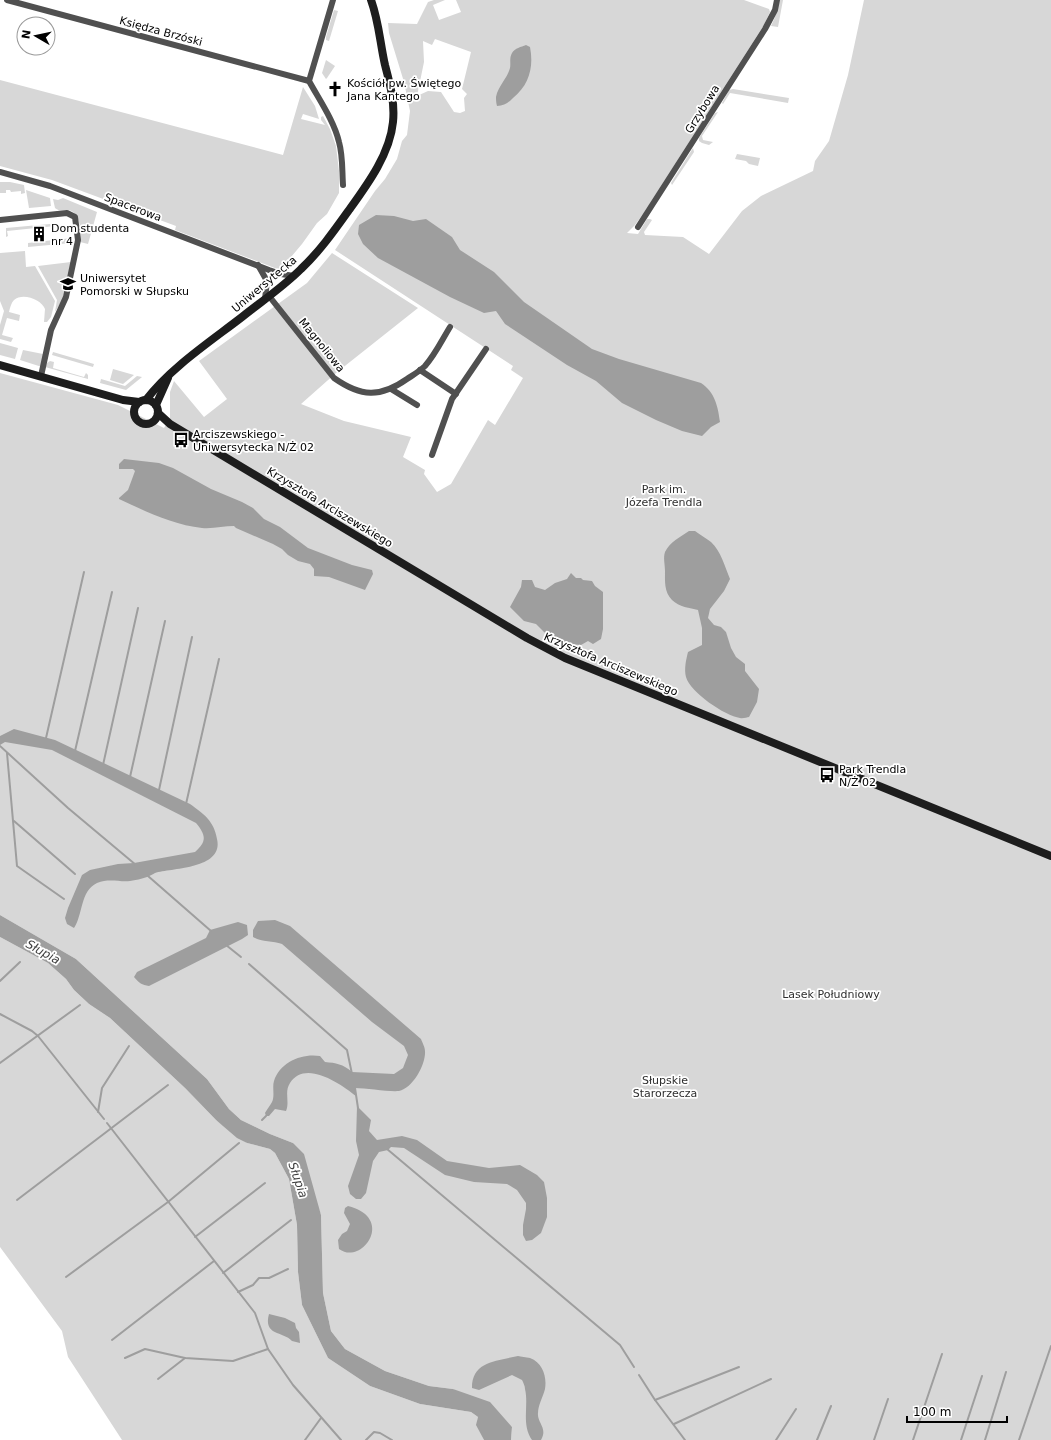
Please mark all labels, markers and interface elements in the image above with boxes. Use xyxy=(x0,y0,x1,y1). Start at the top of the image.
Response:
street label: Księdza Brzóski xyxy=(118,14,204,49)
north arrow xyxy=(16,16,56,56)
text: N xyxy=(19,29,34,40)
place label: Kościół pw. Świętego Jana Kantego xyxy=(346,77,461,103)
church icon: Kościół pw. Świętego Jana Kantego xyxy=(326,80,344,98)
street label: Grzybowa xyxy=(682,83,722,136)
street label: Spacerowa xyxy=(102,191,163,224)
place label: Dom studenta nr 4 xyxy=(51,222,129,248)
building icon: Dom studenta nr 4 xyxy=(30,225,48,243)
street label: Uniwersytecka xyxy=(229,253,299,315)
place label: Uniwersytet Pomorski w Słupsku xyxy=(80,272,189,298)
school or university icon: Uniwersytet Pomorski w Słupsku xyxy=(59,275,77,293)
street label: Magnoliowa xyxy=(296,316,347,375)
place label: Arciszewskiego - Uniwersytecka N/Ż 02 xyxy=(193,428,314,454)
bus stop icon: Arciszewskiego - Uniwersytecka N/Ż 02 xyxy=(172,431,190,449)
street label: Krzysztofa Arciszewskiego xyxy=(264,465,395,550)
park label: Park im. Józefa Trendla xyxy=(625,483,702,509)
street label: Krzysztofa Arciszewskiego xyxy=(542,630,680,699)
place label: Park Trendla N/Ż 02 xyxy=(839,763,906,789)
bus stop icon: Park Trendla N/Ż 02 xyxy=(818,766,836,784)
water label: Słupia xyxy=(23,937,63,967)
park label: Lasek Południowy xyxy=(782,988,880,1001)
park label: Słupskie Starorzecza xyxy=(633,1074,697,1100)
water label: Słupia xyxy=(285,1160,311,1200)
scale bar xyxy=(907,1398,1007,1424)
text: 100 m xyxy=(913,1405,951,1419)

